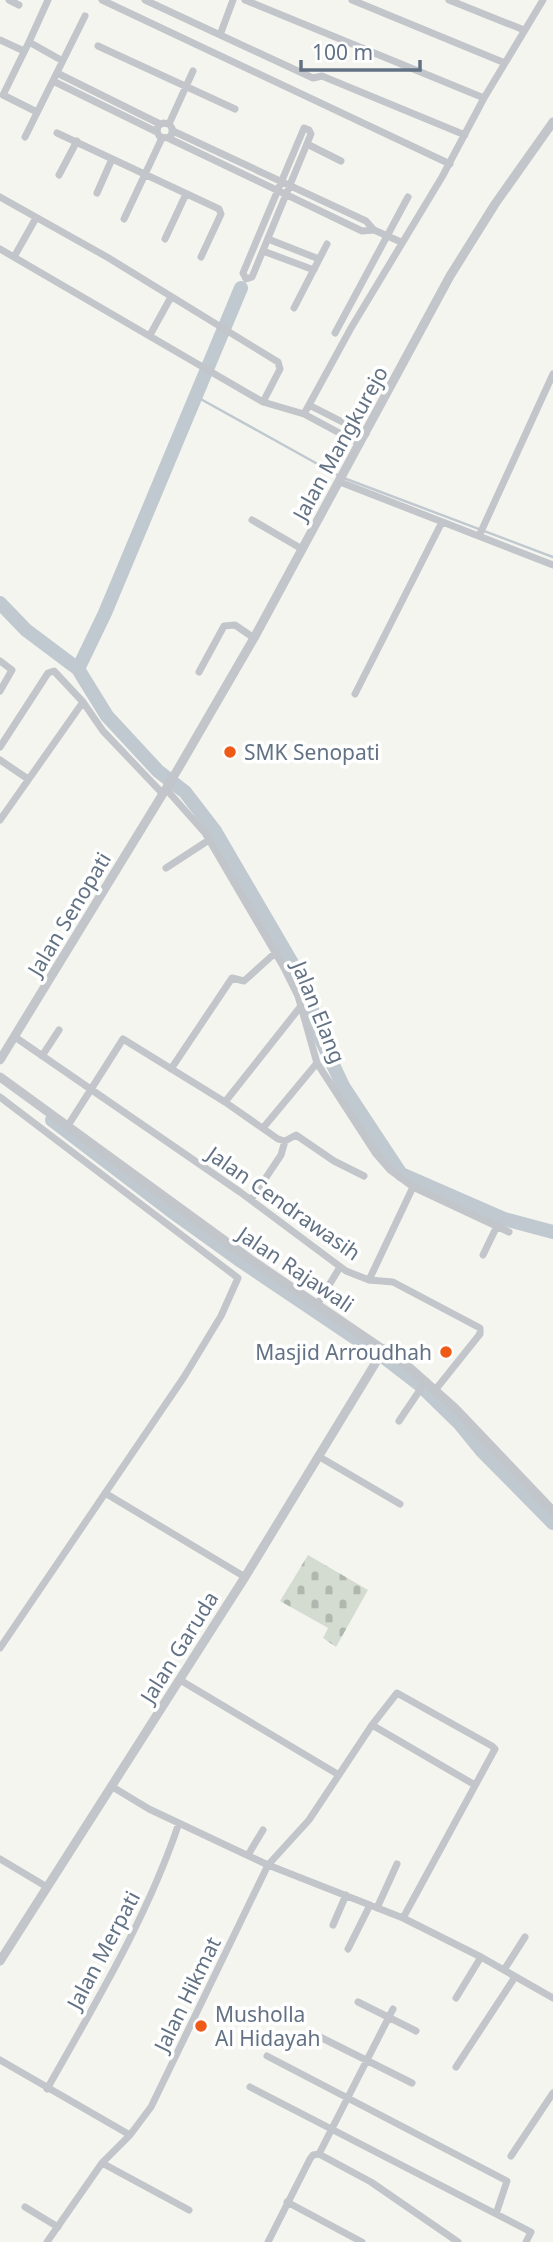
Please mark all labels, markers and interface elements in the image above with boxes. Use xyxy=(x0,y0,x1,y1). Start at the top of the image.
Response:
scale bar xyxy=(301,28,420,72)
text: 100 m xyxy=(312,38,373,66)
street label: Jalan Mangkurejo xyxy=(285,361,394,527)
place label: SMK Senopati xyxy=(244,738,380,766)
marker: SMK Senopati xyxy=(222,744,238,760)
street label: Jalan Senopati xyxy=(20,847,117,983)
street label: Jalan Elang xyxy=(285,955,352,1067)
street label: Jalan Cendrawasih xyxy=(200,1138,366,1266)
street label: Jalan Rajawali xyxy=(231,1219,360,1318)
place label: Masjid Arroudhah xyxy=(255,1338,432,1366)
marker: Masjid Arroudhah xyxy=(438,1344,454,1360)
street label: Jalan Garuda xyxy=(133,1586,224,1710)
street label: Jalan Merpati xyxy=(59,1886,146,2016)
street label: Jalan Hikmat xyxy=(146,1932,227,2058)
place label: Musholla Al Hidayah xyxy=(215,2000,320,2052)
marker: Musholla Al Hidayah xyxy=(193,2018,209,2034)

